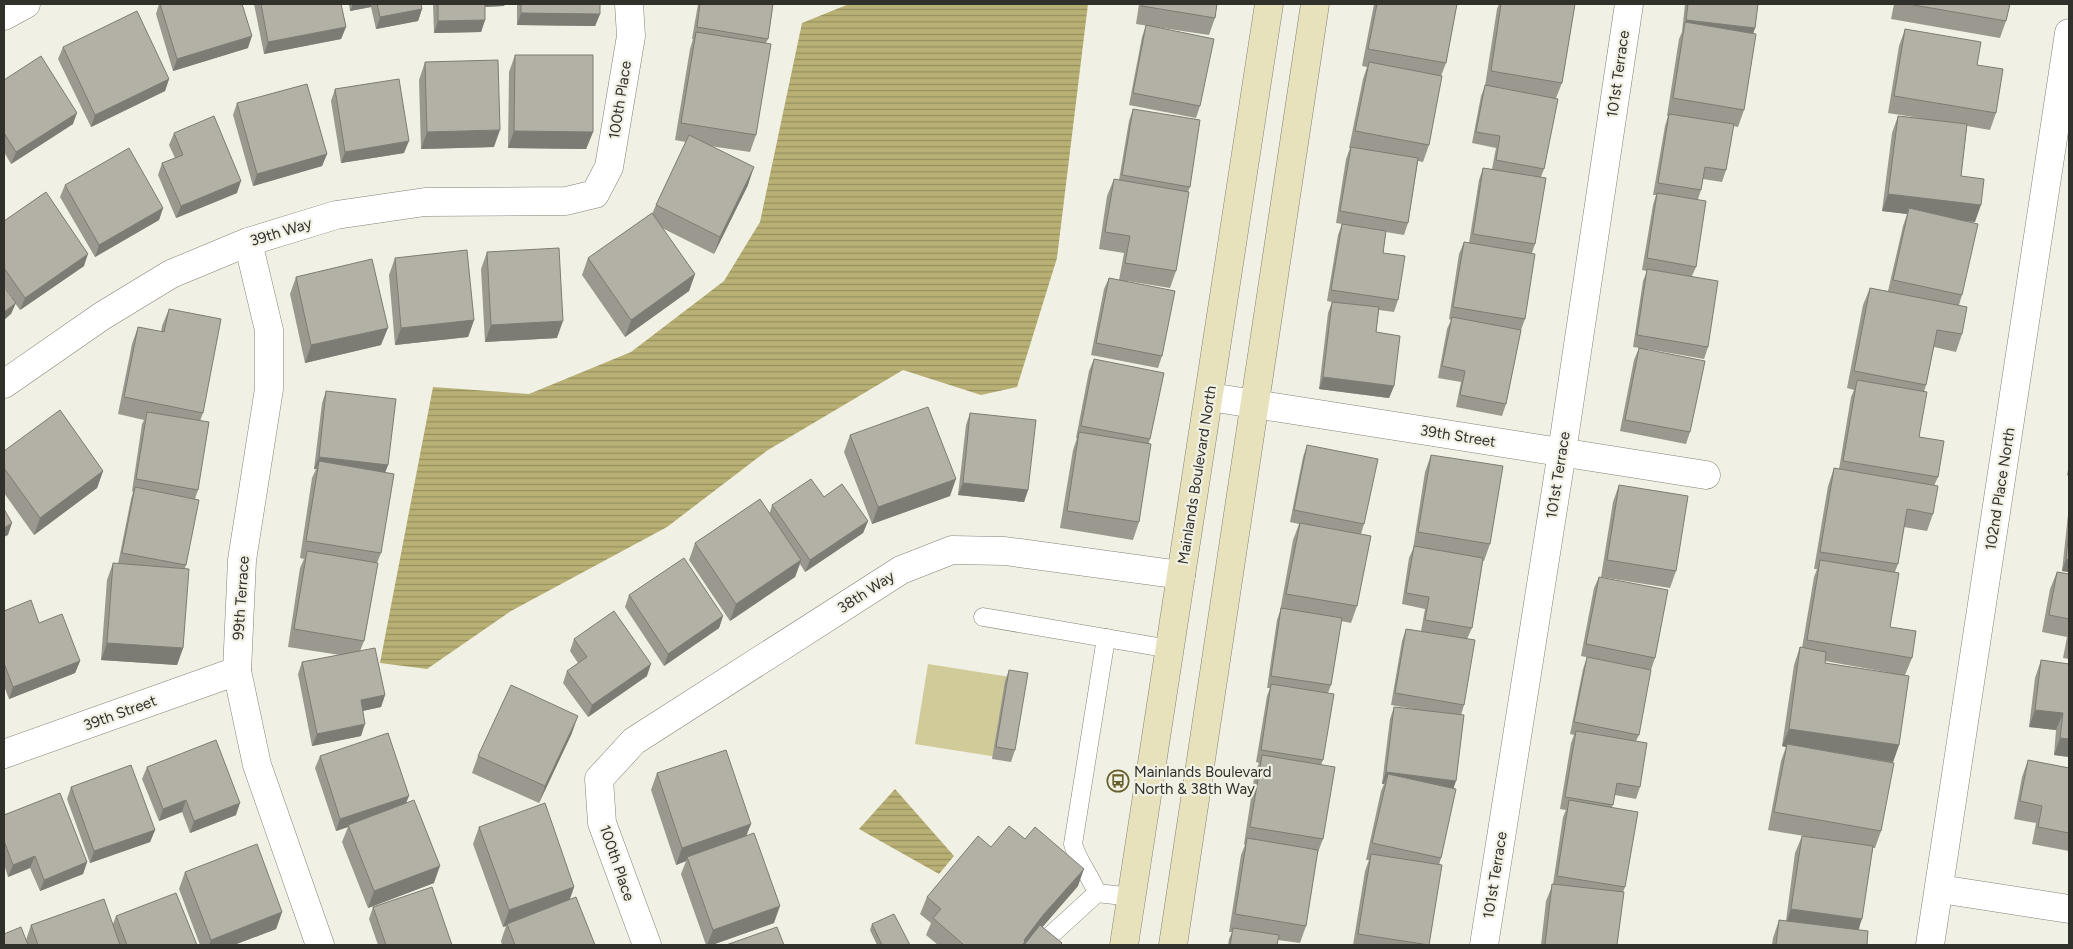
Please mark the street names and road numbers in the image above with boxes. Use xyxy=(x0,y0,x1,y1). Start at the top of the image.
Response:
street label: 101st Terrace xyxy=(1603,29,1633,119)
street label: 100th Place xyxy=(605,60,635,140)
street label: 39th Way xyxy=(248,214,314,250)
street label: Mainlands Boulevard North xyxy=(1174,384,1220,566)
street label: 39th Street xyxy=(1419,421,1497,451)
street label: 102nd Place North xyxy=(1981,426,2019,552)
street label: 101st Terrace xyxy=(1542,430,1574,520)
street label: 99th Terrace xyxy=(229,555,253,641)
street label: 38th Way xyxy=(834,567,898,617)
street label: 39th Street xyxy=(81,691,159,735)
street label: 100th Place xyxy=(596,823,638,903)
street label: 101st Terrace xyxy=(1479,830,1511,920)

